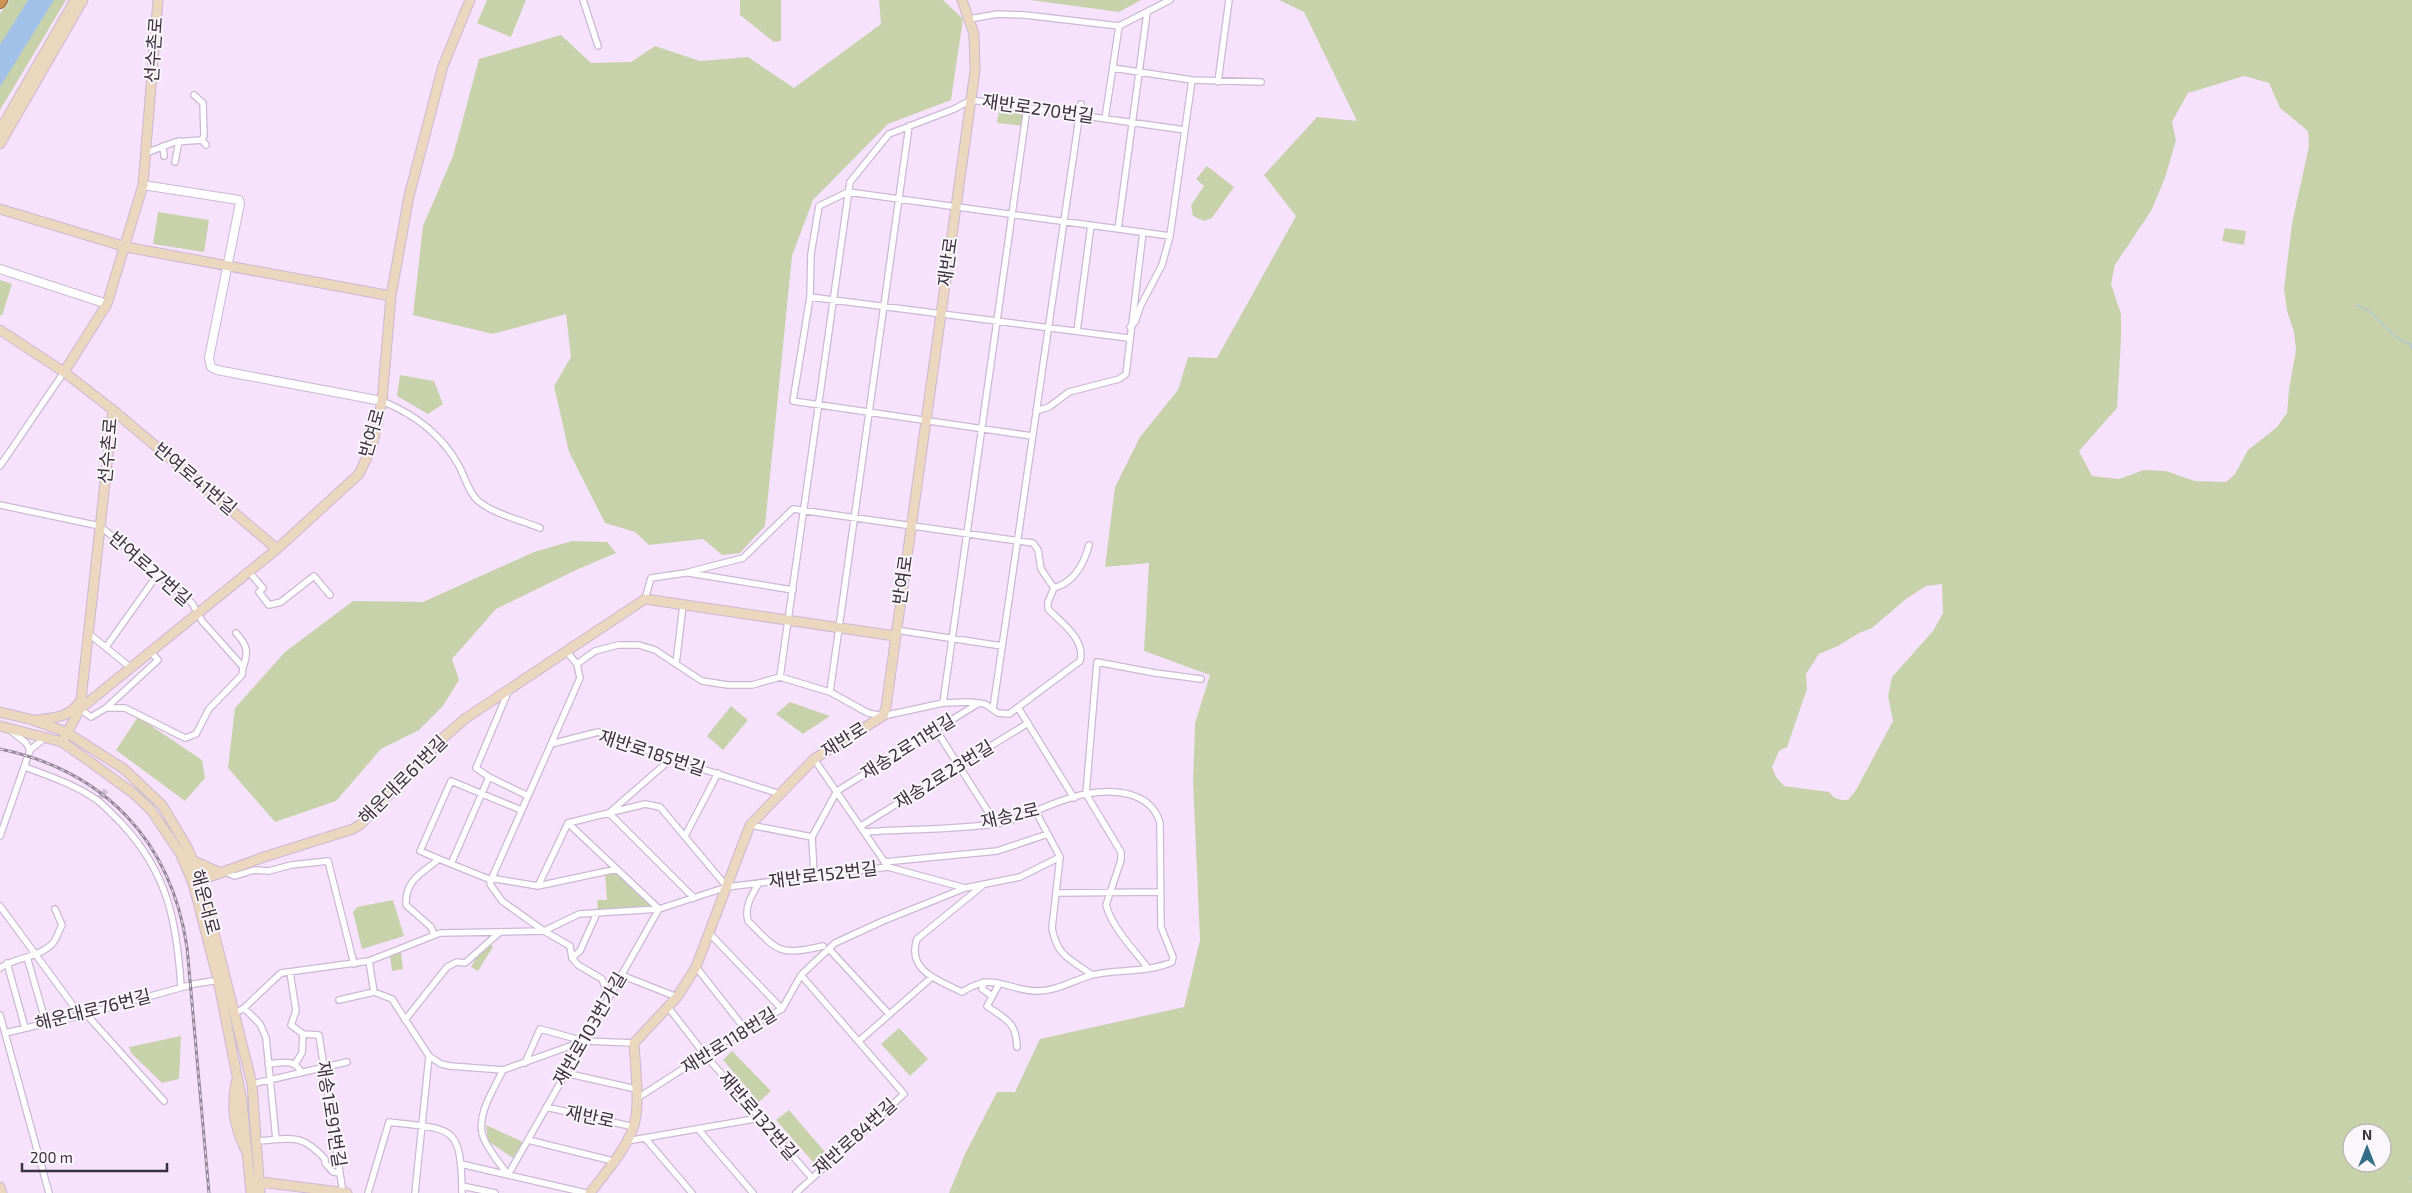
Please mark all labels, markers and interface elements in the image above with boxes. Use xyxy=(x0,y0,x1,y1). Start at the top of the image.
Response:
street label: 선수촌로 xyxy=(140,16,166,84)
street label: 재반로270번길 xyxy=(981,89,1096,127)
street label: 재반로 xyxy=(933,236,961,288)
street label: 반여로 xyxy=(354,406,388,460)
street label: 선수촌로 xyxy=(93,417,121,485)
street label: 반여로41번길 xyxy=(150,437,241,519)
street label: 반여로27번길 xyxy=(105,526,196,610)
street label: 반여로 xyxy=(888,554,916,606)
street label: 재송2로11번길 xyxy=(856,708,959,784)
street label: 재반로 xyxy=(817,717,870,762)
street label: 재반로185번길 xyxy=(596,725,708,780)
street label: 해운대로61번길 xyxy=(353,730,451,828)
street label: 재송2로23번길 xyxy=(890,735,997,813)
street label: 재송2로 xyxy=(978,798,1041,832)
street label: 재반로152번길 xyxy=(767,856,879,892)
street label: 해운대로 xyxy=(187,867,225,937)
street label: 재반로103번가길 xyxy=(548,968,631,1089)
street label: 해운대로76번길 xyxy=(32,984,153,1034)
street label: 재반로118번길 xyxy=(677,1002,780,1078)
street label: 재송1로91번길 xyxy=(313,1059,351,1169)
street label: 재반로132번길 xyxy=(714,1067,803,1164)
street label: 재반로84번길 xyxy=(808,1093,901,1179)
street label: 재반로 xyxy=(564,1100,617,1132)
north arrow xyxy=(2342,1123,2392,1173)
text: N xyxy=(2362,1126,2372,1143)
scale bar xyxy=(22,1140,168,1172)
text: 200 m xyxy=(30,1148,73,1166)

